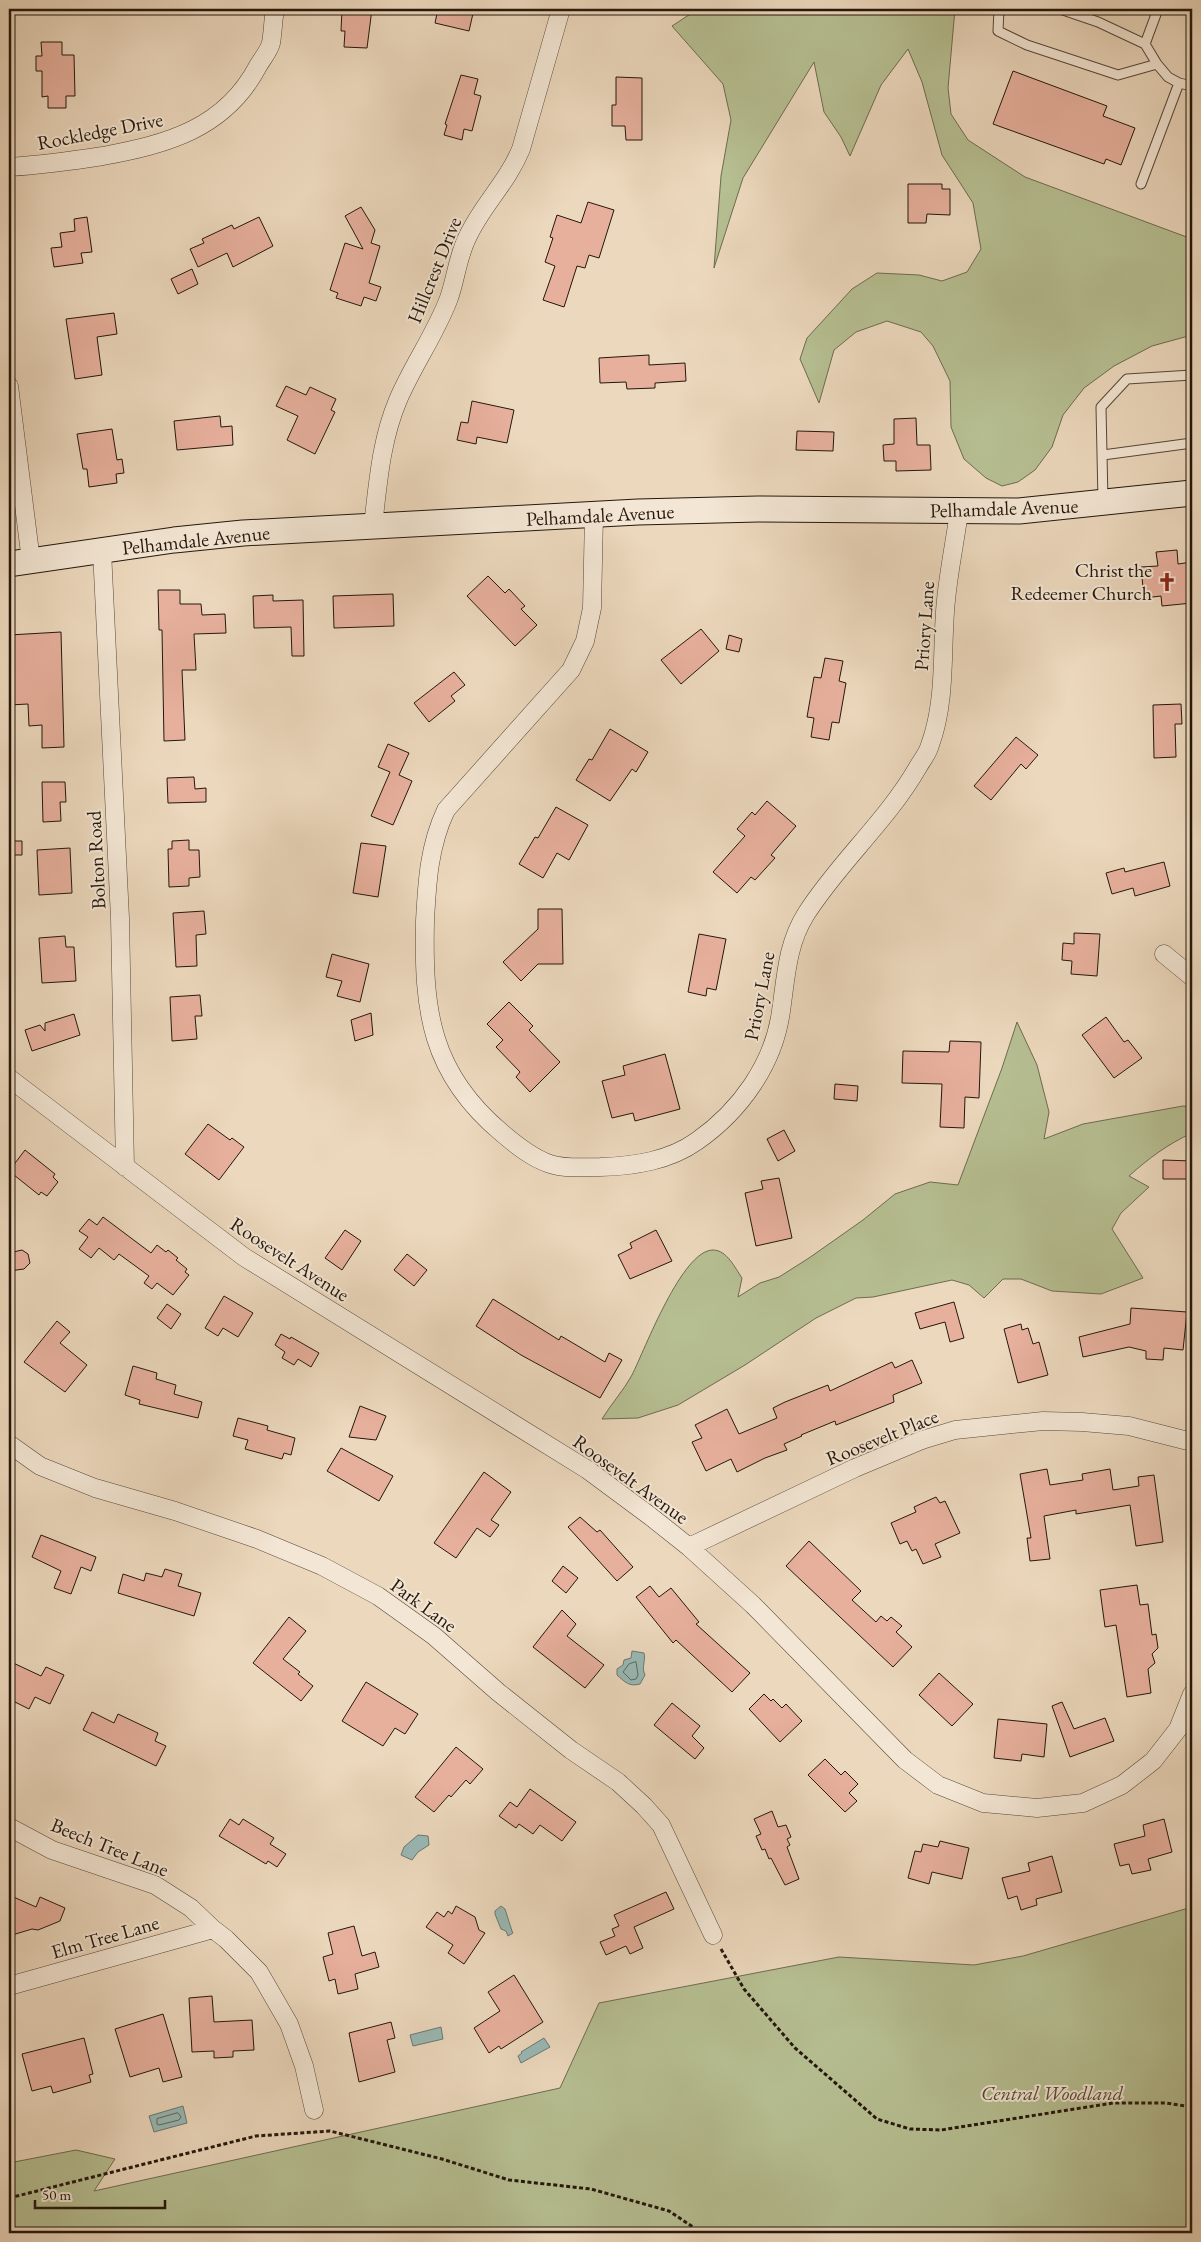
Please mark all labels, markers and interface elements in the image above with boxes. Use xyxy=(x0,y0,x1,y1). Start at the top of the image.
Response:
street label: Rockledge Drive xyxy=(35,106,165,156)
street label: Hillcrest Drive xyxy=(401,213,467,327)
street label: Pelhamdale Avenue xyxy=(929,492,1079,524)
street label: Pelhamdale Avenue xyxy=(525,498,675,532)
street label: Pelhamdale Avenue xyxy=(121,519,271,561)
place label: Christ the Redeemer Church xyxy=(1010,557,1152,606)
church icon: Christ the Redeemer Church xyxy=(1156,571,1178,593)
street label: Priory Lane xyxy=(908,580,940,672)
street label: Bolton Road xyxy=(80,809,112,910)
street label: Priory Lane xyxy=(738,949,780,1043)
street label: Roosevelt Avenue xyxy=(226,1211,355,1307)
street label: Roosevelt Place xyxy=(822,1403,942,1471)
street label: Roosevelt Avenue xyxy=(568,1428,694,1530)
street label: Park Lane xyxy=(386,1572,463,1638)
street label: Beech Tree Lane xyxy=(47,1812,173,1883)
street label: Elm Tree Lane xyxy=(48,1909,162,1965)
park label: Central Woodland xyxy=(981,2080,1124,2106)
scale bar xyxy=(35,2177,165,2209)
text: 50 m xyxy=(42,2185,71,2204)

